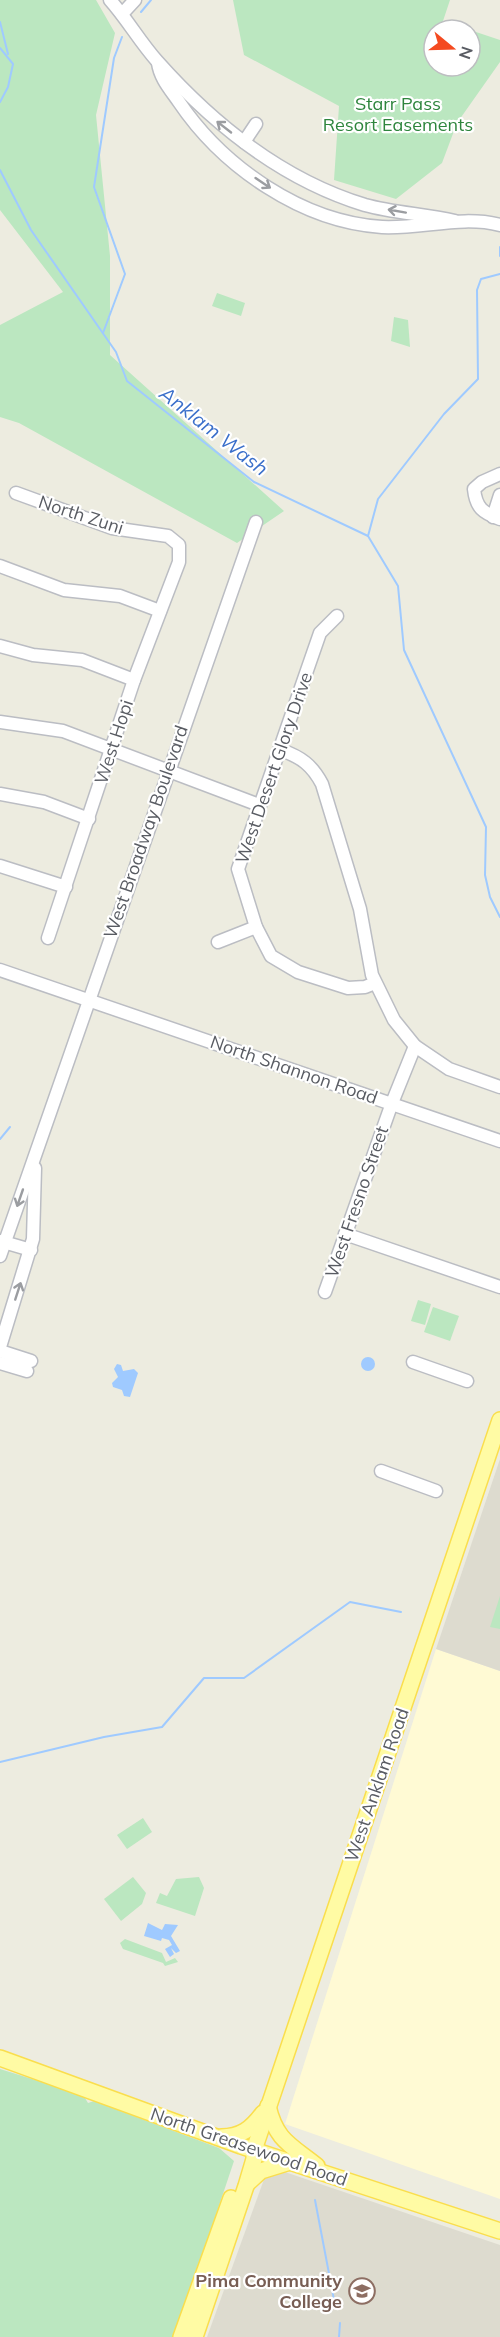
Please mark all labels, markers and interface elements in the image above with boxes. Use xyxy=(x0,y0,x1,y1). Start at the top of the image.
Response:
north arrow xyxy=(422,18,482,78)
text: N xyxy=(455,44,478,62)
park label: Starr Pass Resort Easements xyxy=(323,92,473,136)
one-way arrow xyxy=(216,120,232,133)
one-way arrow xyxy=(255,177,271,189)
one-way arrow xyxy=(388,205,407,216)
water label: Anklam Wash xyxy=(154,380,274,481)
street label: North Zuni xyxy=(36,490,127,539)
street label: West Desert Glory Drive xyxy=(230,669,317,867)
street label: West Hopi xyxy=(89,697,138,787)
street label: West Broadway Boulevard xyxy=(98,722,193,941)
street label: North Shannon Road xyxy=(207,1030,381,1109)
street label: West Fresno Street xyxy=(320,1123,393,1281)
one-way arrow xyxy=(13,1188,24,1207)
one-way arrow xyxy=(13,1282,24,1301)
street label: West Anklam Road xyxy=(339,1705,414,1865)
street label: North Greasewood Road xyxy=(148,2102,351,2191)
place label: Pima Community College xyxy=(195,2269,342,2313)
school or university icon: Pima Community College xyxy=(347,2276,377,2306)

